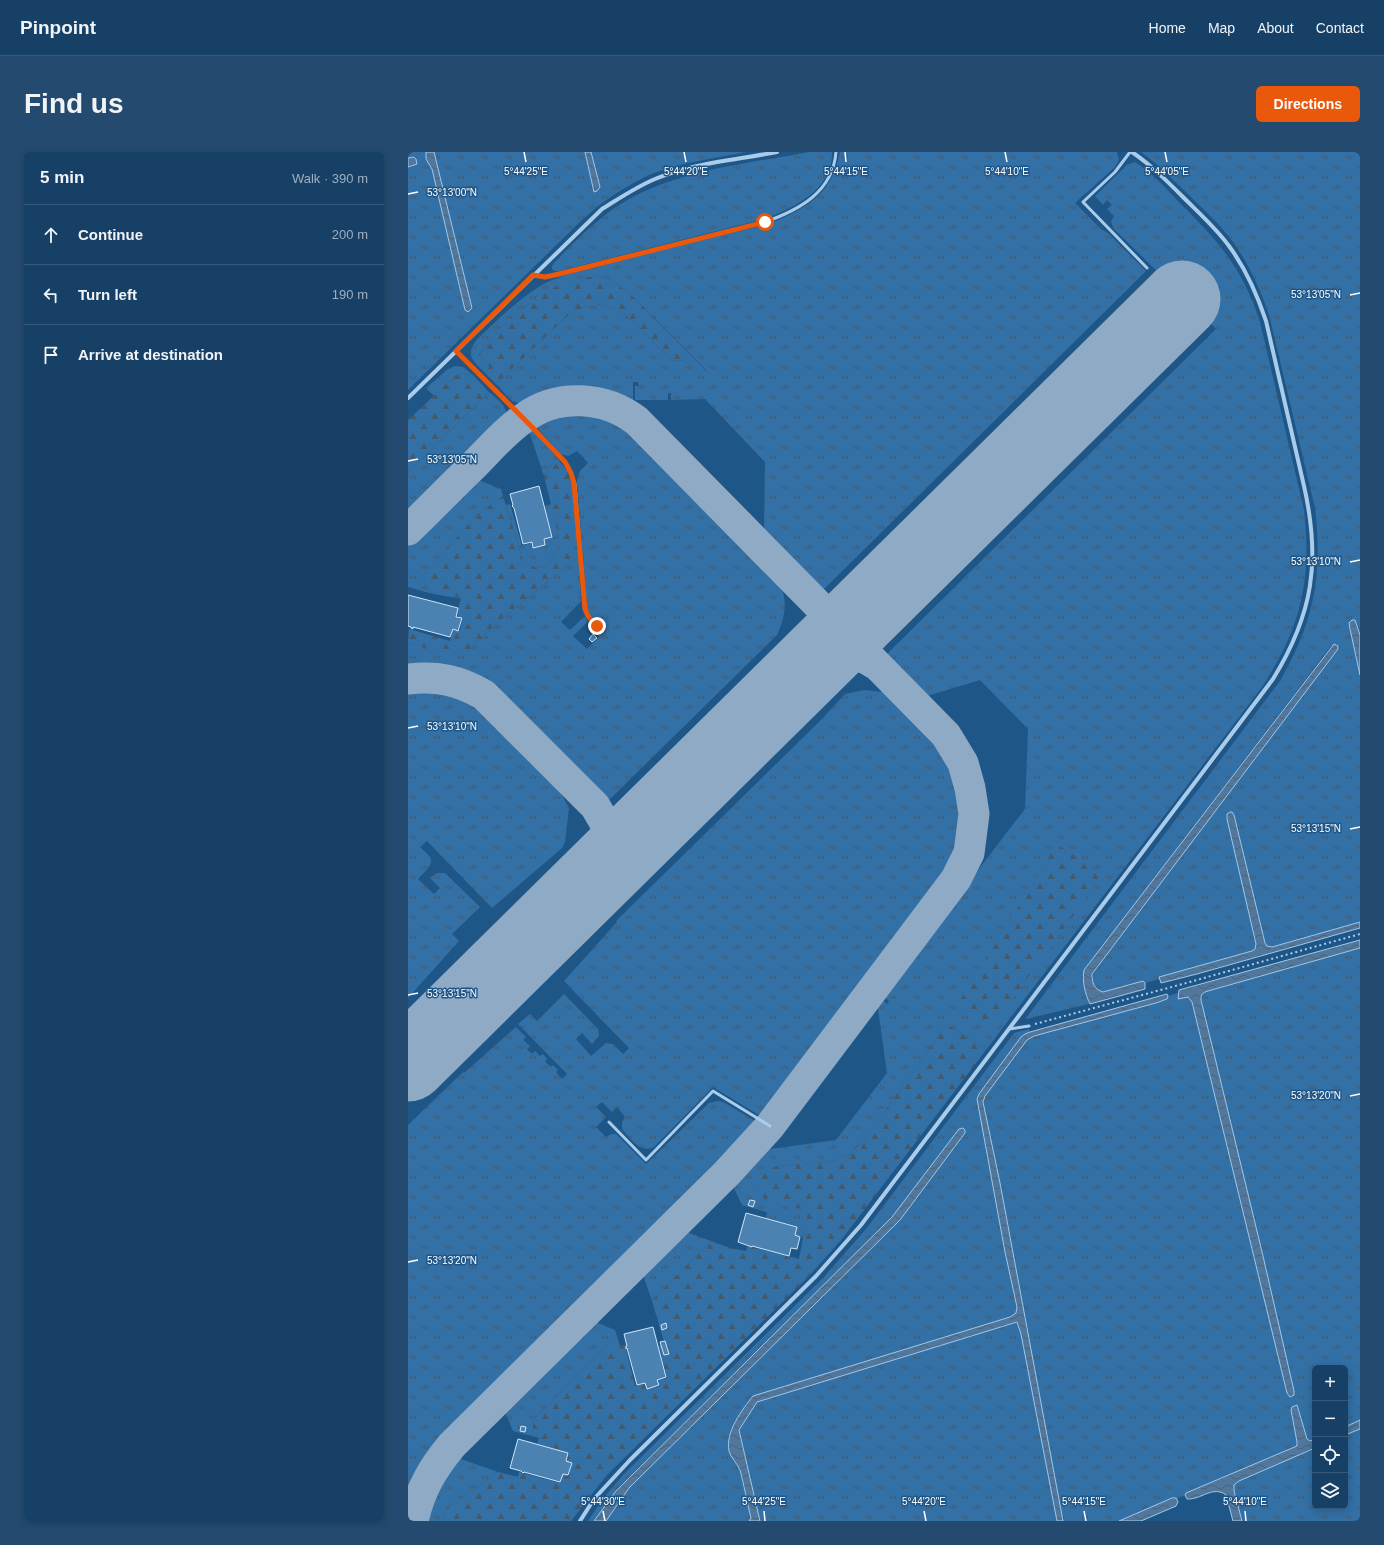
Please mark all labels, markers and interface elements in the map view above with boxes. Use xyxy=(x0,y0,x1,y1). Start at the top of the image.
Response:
text: Pinpoint xyxy=(20,17,96,38)
text: Home xyxy=(1149,20,1186,36)
text: Map xyxy=(1208,20,1235,36)
text: About xyxy=(1257,20,1294,36)
text: Contact xyxy=(1316,20,1364,36)
button: Directions xyxy=(1256,86,1360,122)
text: Find us xyxy=(24,88,124,119)
text: 5°44'25"E xyxy=(504,166,548,177)
text: 5°44'20"E xyxy=(664,166,708,177)
text: 5°44'15"E xyxy=(824,166,868,177)
text: 5°44'10"E xyxy=(985,166,1029,177)
text: 5°44'05"E xyxy=(1145,166,1189,177)
text: 5 min xyxy=(40,168,84,187)
text: Walk · 390 m xyxy=(292,171,368,186)
text: 53°13'00"N xyxy=(427,187,477,198)
route start xyxy=(756,213,774,231)
icon: ahead xyxy=(40,224,62,246)
text: Continue xyxy=(78,226,143,243)
text: 200 m xyxy=(332,227,368,242)
icon: left xyxy=(40,284,62,306)
text: Turn left xyxy=(78,286,137,303)
text: 190 m xyxy=(332,287,368,302)
text: 53°13'05"N xyxy=(1291,289,1341,300)
icon: arrive xyxy=(40,344,62,366)
text: Arrive at destination xyxy=(78,346,223,363)
text: 53°13'05"N xyxy=(427,454,477,465)
text: 53°13'10"N xyxy=(1291,556,1341,567)
route end xyxy=(588,617,606,635)
text: 53°13'10"N xyxy=(427,721,477,732)
text: 53°13'15"N xyxy=(1291,823,1341,834)
text: 53°13'15"N xyxy=(427,988,477,999)
text: 53°13'20"N xyxy=(1291,1090,1341,1101)
text: 53°13'20"N xyxy=(427,1255,477,1266)
map controls xyxy=(1312,1365,1348,1509)
button: + xyxy=(1312,1365,1348,1401)
button: − xyxy=(1312,1401,1348,1437)
button: locate xyxy=(1312,1437,1348,1473)
button: layers xyxy=(1312,1473,1348,1509)
text: 5°44'30"E xyxy=(581,1496,625,1507)
text: 5°44'25"E xyxy=(742,1496,786,1507)
text: 5°44'20"E xyxy=(902,1496,946,1507)
text: 5°44'15"E xyxy=(1062,1496,1106,1507)
text: 5°44'10"E xyxy=(1223,1496,1267,1507)

